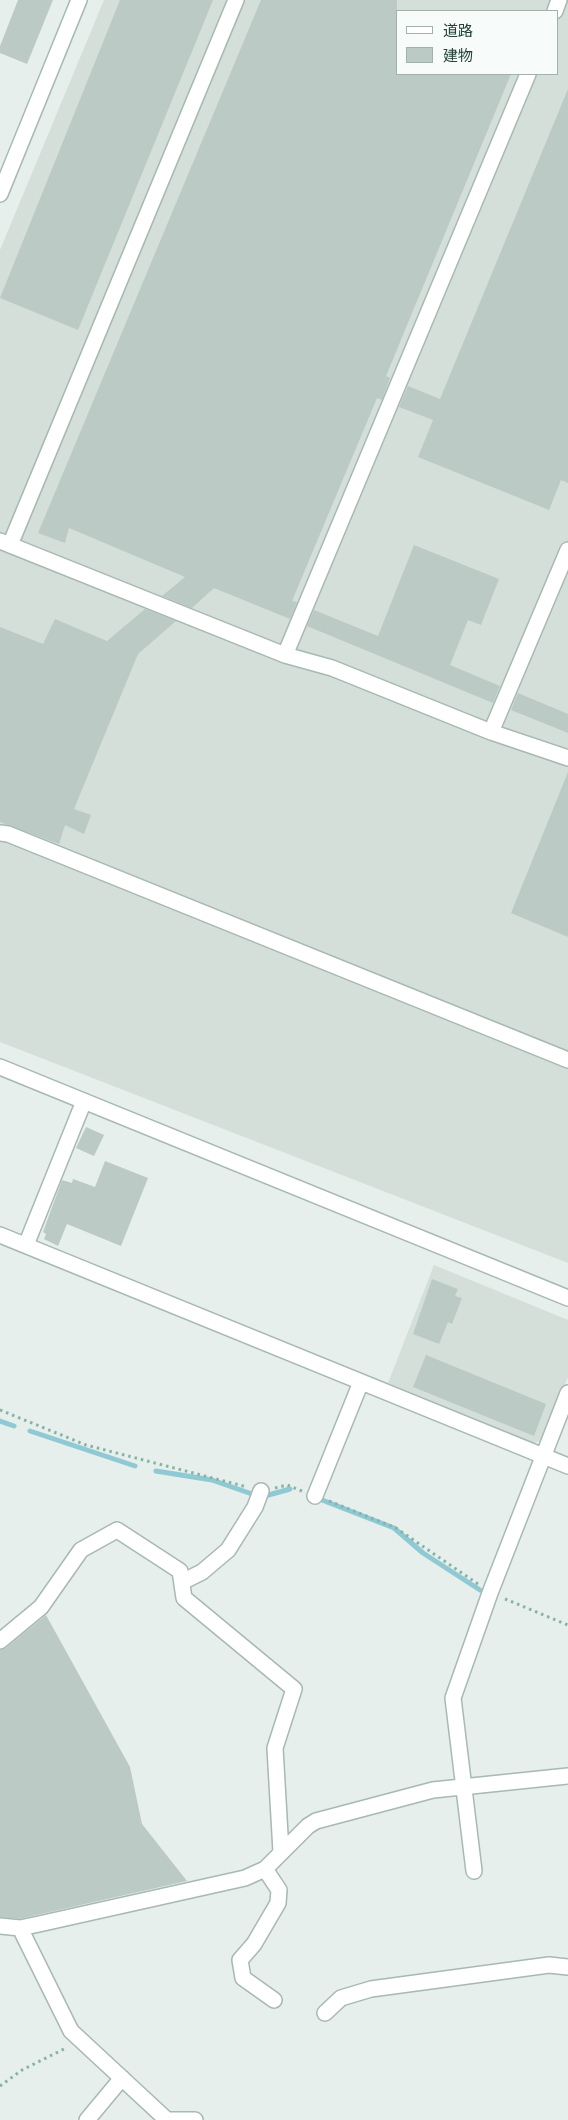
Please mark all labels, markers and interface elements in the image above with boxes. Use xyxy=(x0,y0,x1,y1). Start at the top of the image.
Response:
legend xyxy=(396,10,558,75)
text: 道路 xyxy=(443,21,473,40)
text: 建物 xyxy=(443,46,473,65)

